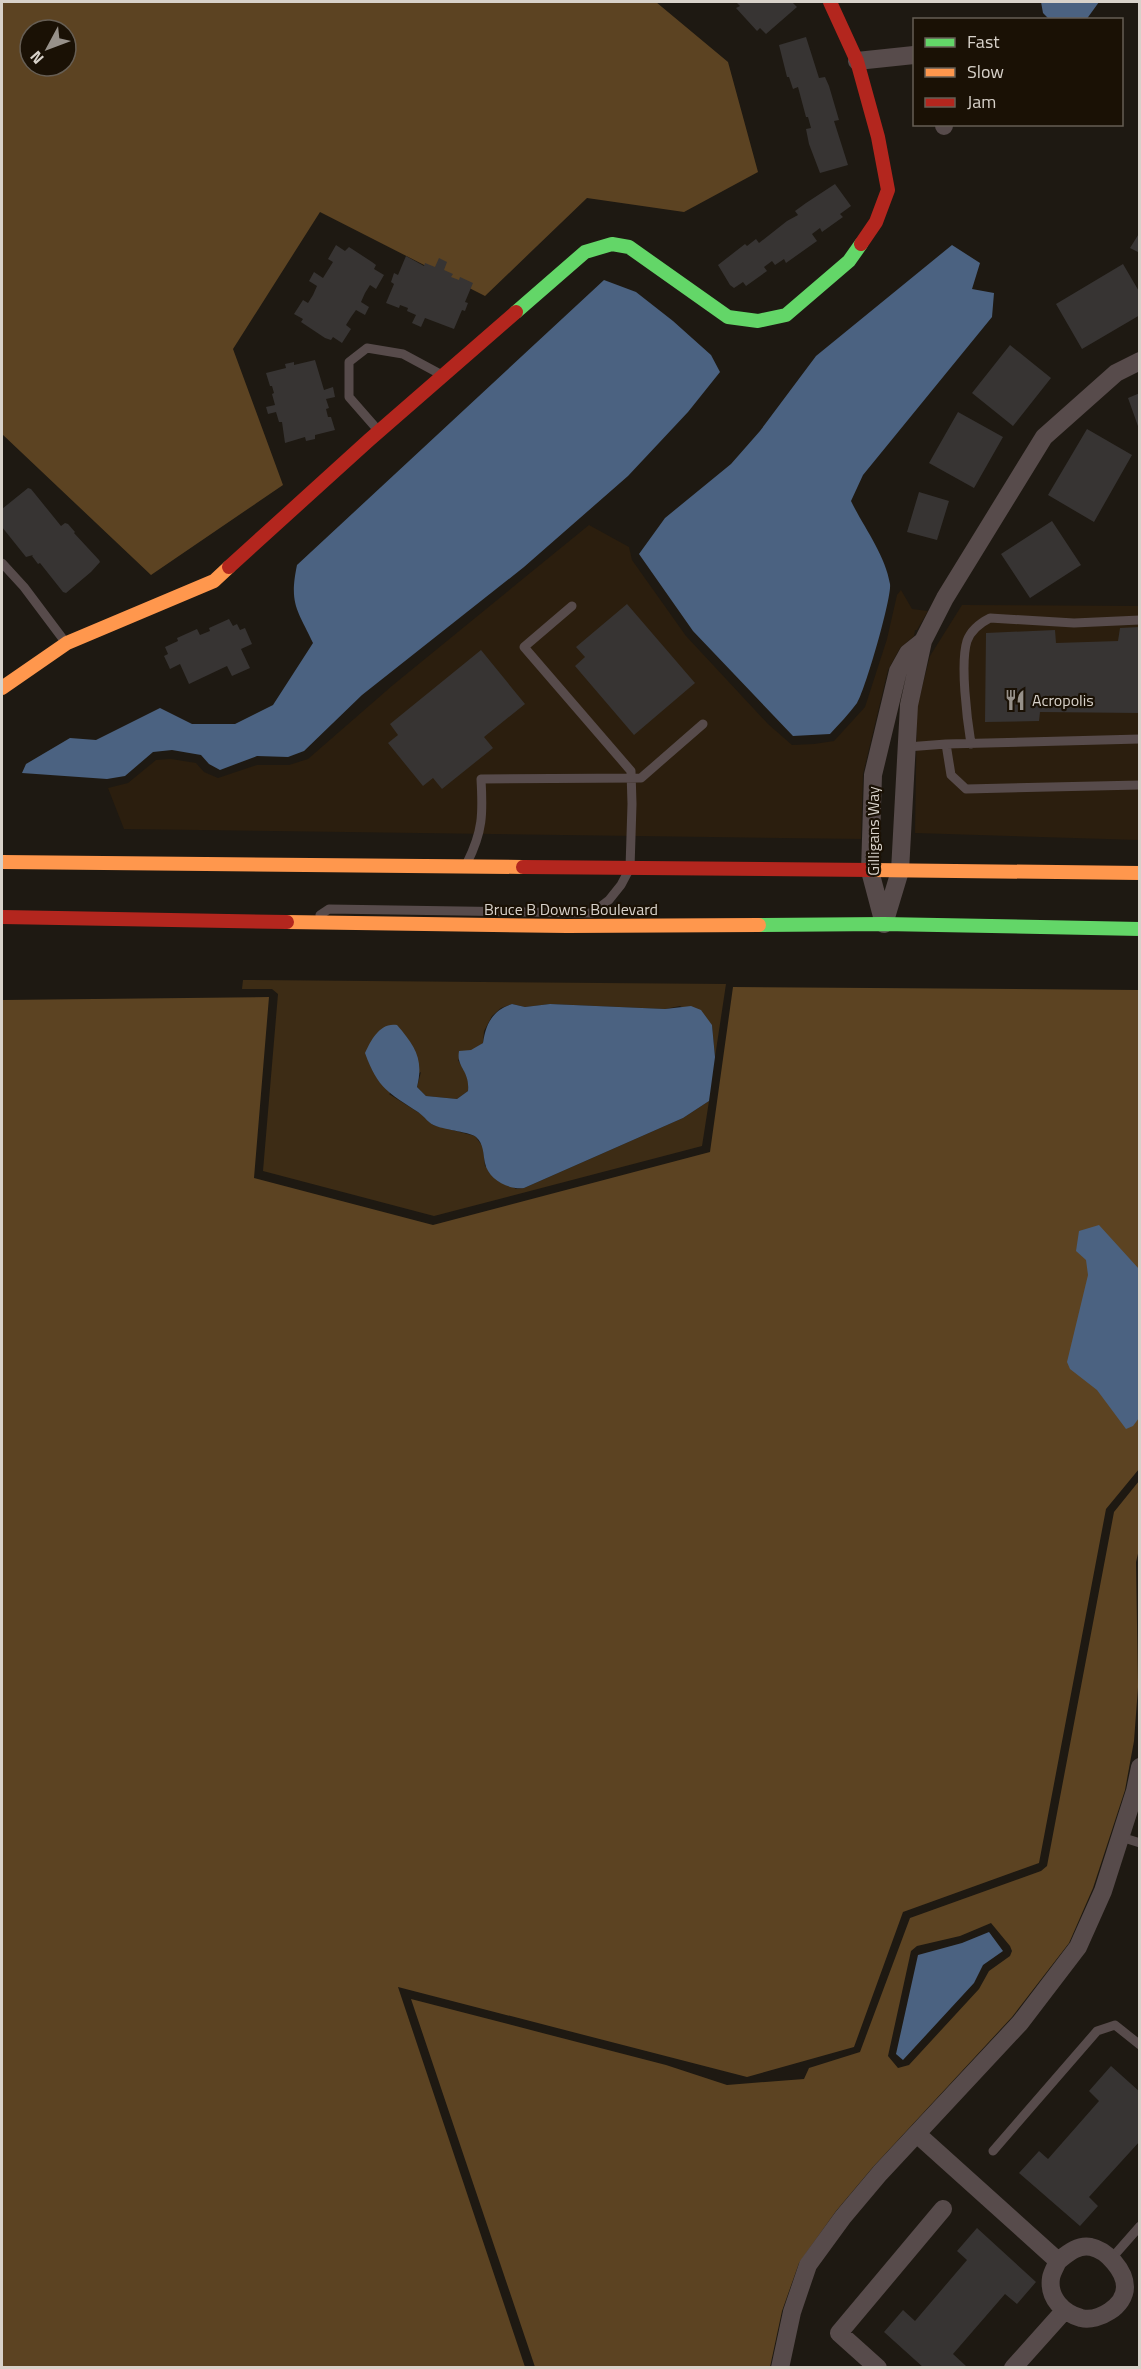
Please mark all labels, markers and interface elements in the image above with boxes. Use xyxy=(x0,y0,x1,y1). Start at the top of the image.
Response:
north arrow xyxy=(18,18,78,78)
legend xyxy=(913,18,1123,126)
text: Fast xyxy=(967,28,1000,55)
text: N xyxy=(24,46,49,70)
text: Slow xyxy=(967,58,1004,85)
text: Jam xyxy=(967,88,996,115)
restaurant icon: Acropolis xyxy=(1003,688,1027,712)
place label: Acropolis xyxy=(1032,688,1094,712)
street label: Gilligans Way xyxy=(861,786,885,876)
street label: Bruce B Downs Boulevard xyxy=(484,897,658,921)

